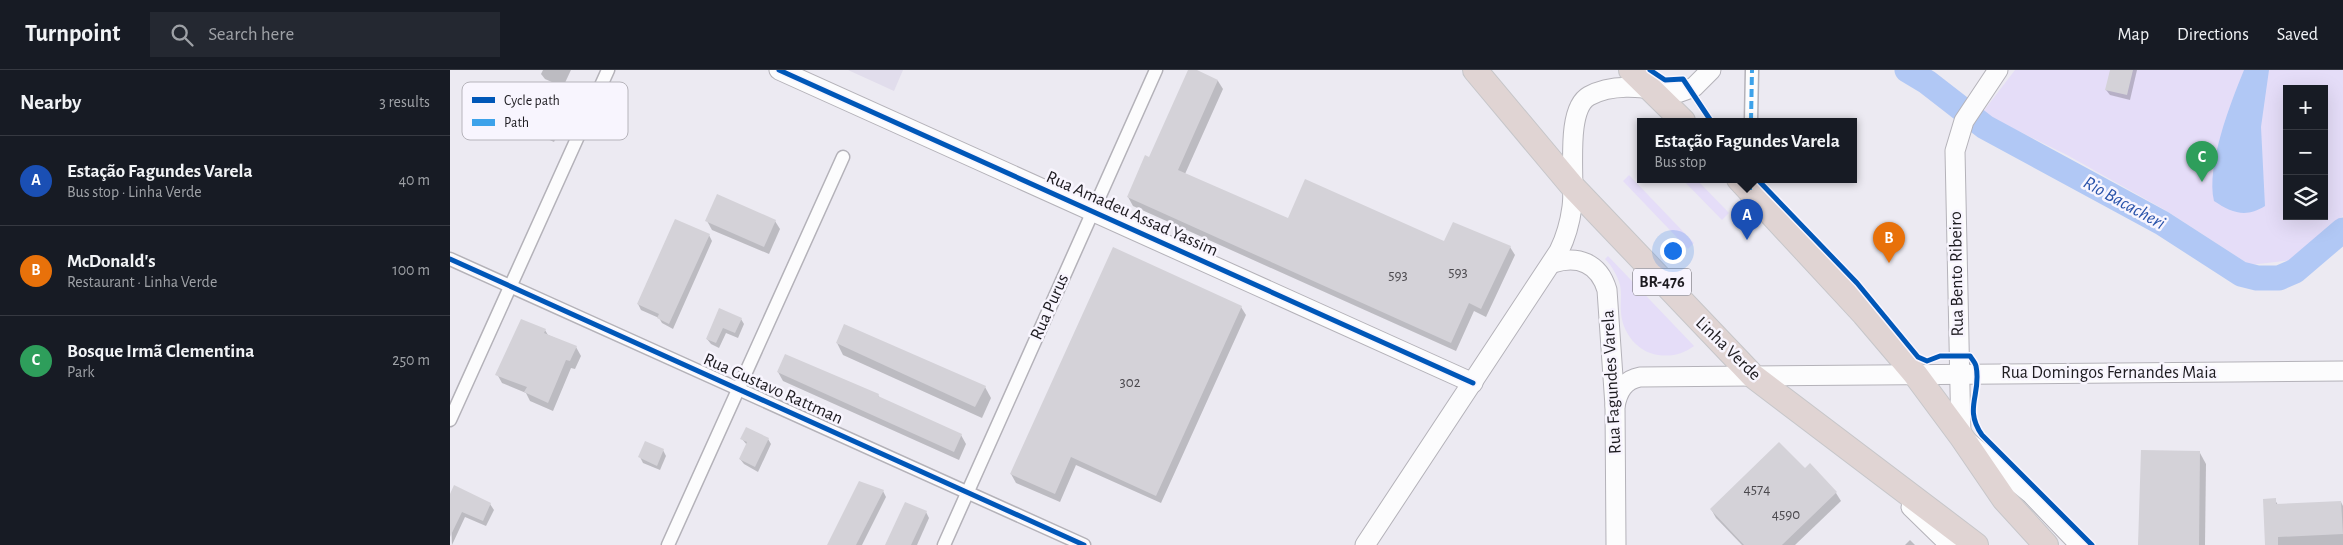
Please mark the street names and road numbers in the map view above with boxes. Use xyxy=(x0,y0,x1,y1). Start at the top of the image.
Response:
street label: Rua Amadeu Assad Yassim xyxy=(1043,168,1221,260)
street label: Rua Bento Ribeiro xyxy=(1947,211,1967,337)
road number: BR-476 xyxy=(1633,268,1691,296)
street label: Rua Purus xyxy=(1028,271,1072,343)
street label: Rua Fagundes Varela xyxy=(1599,310,1625,454)
street label: Linha Verde xyxy=(1692,314,1764,384)
street label: Rua Gustavo Rattman xyxy=(701,350,845,428)
street label: Rua Domingos Fernandes Maia xyxy=(2001,364,2217,382)

